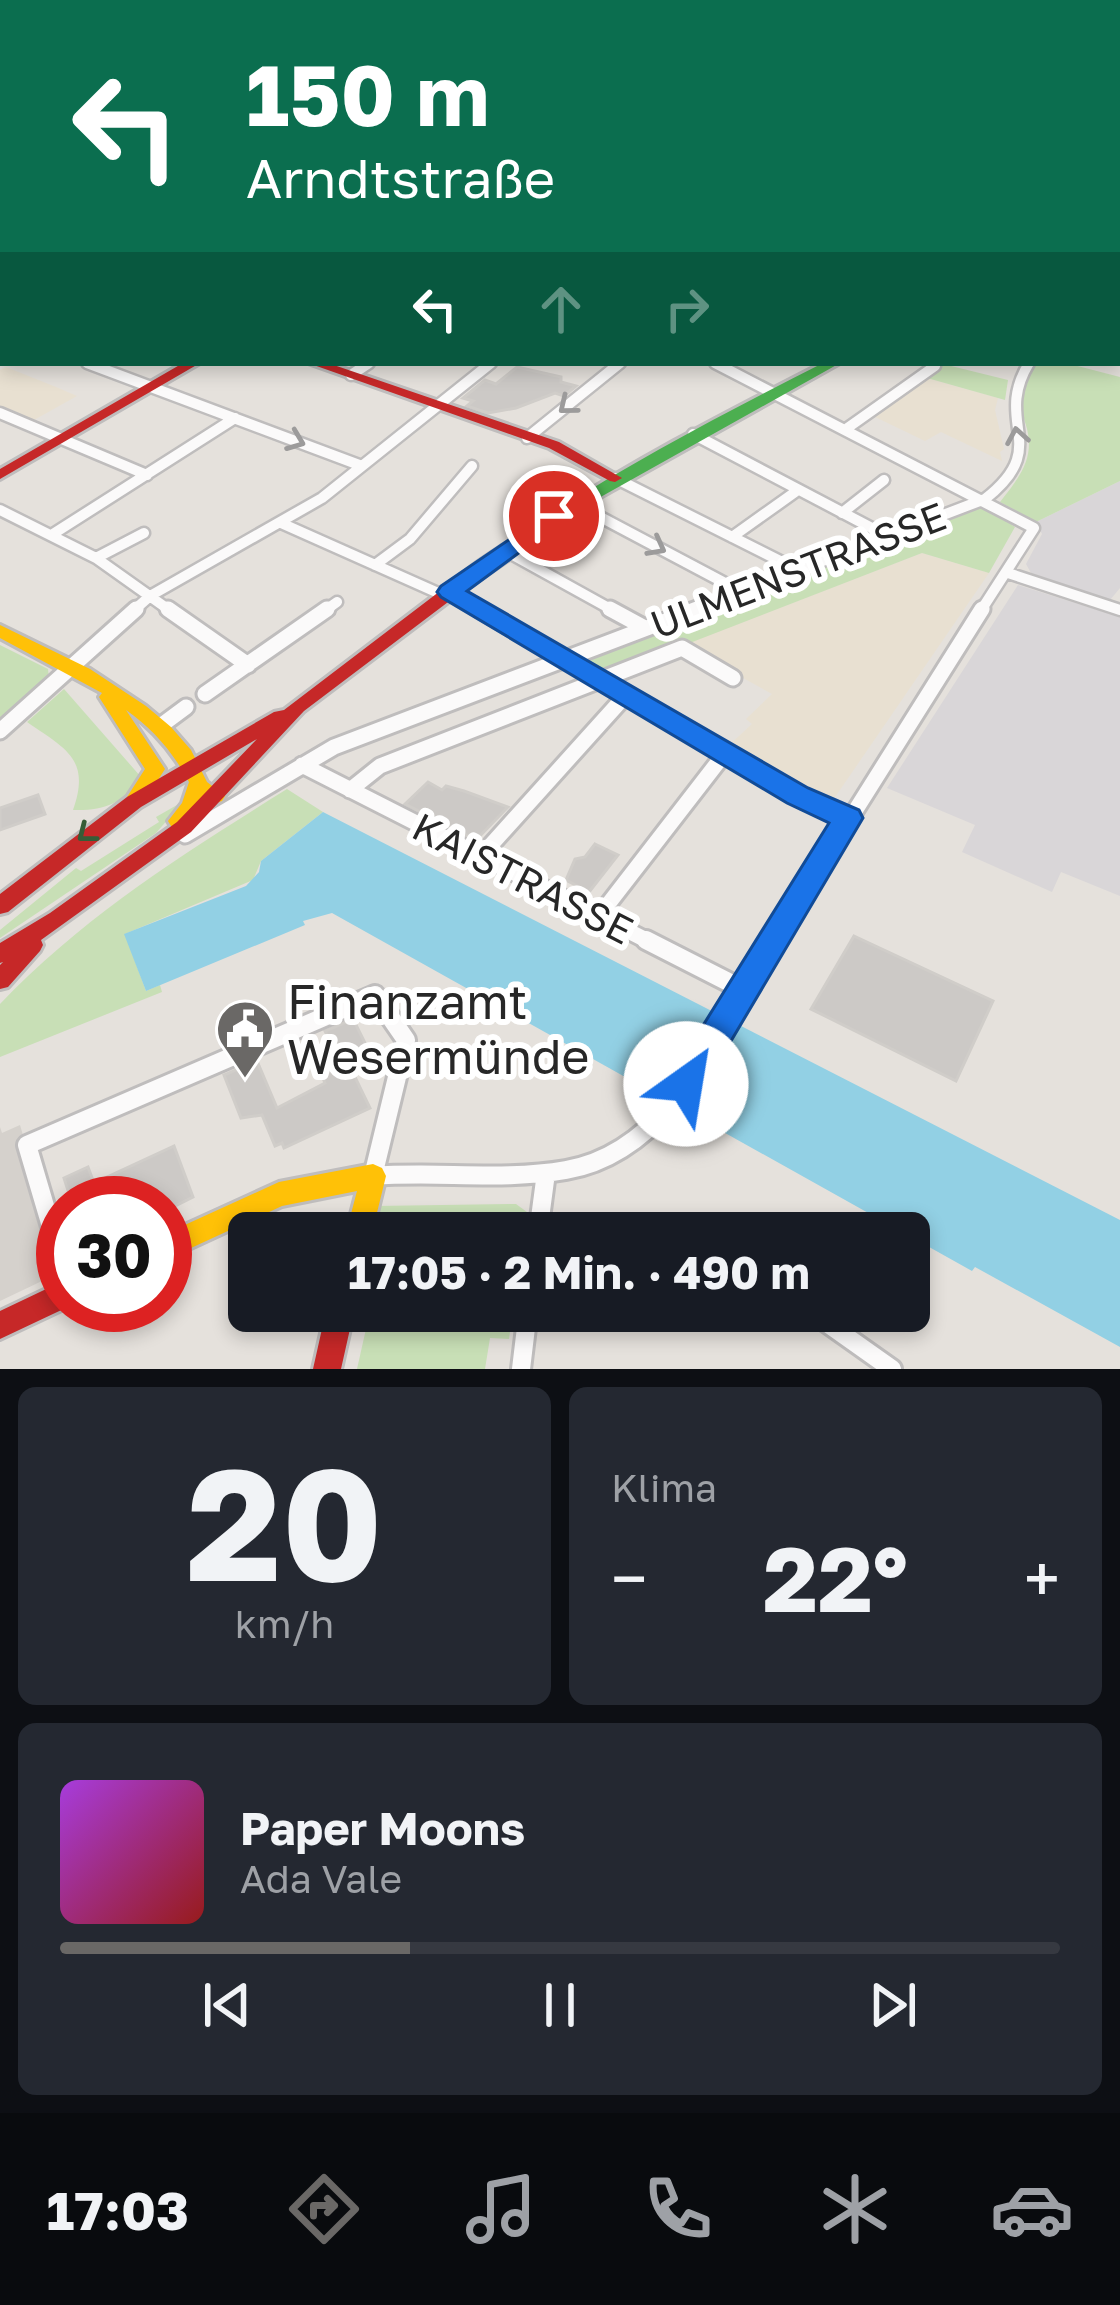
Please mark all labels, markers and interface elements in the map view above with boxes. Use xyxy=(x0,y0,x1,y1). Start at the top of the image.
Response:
text: 150 m xyxy=(246,44,490,144)
icon: left xyxy=(48,48,204,204)
text: Arndtstraße xyxy=(246,145,555,210)
icon: left xyxy=(402,276,468,342)
icon: ahead xyxy=(528,276,594,342)
icon: right xyxy=(654,276,720,342)
one-way arrow xyxy=(558,392,580,413)
one-way arrow xyxy=(1006,426,1031,446)
one-way arrow xyxy=(284,427,305,452)
pin xyxy=(503,465,605,567)
icon: arrive xyxy=(521,483,587,549)
street label: ULMENSTRASSE xyxy=(644,492,952,648)
one-way arrow xyxy=(645,533,666,556)
street label: KAISTRASSE xyxy=(405,802,641,954)
one-way arrow xyxy=(77,820,99,841)
place label: Finanzamt Wesermünde xyxy=(287,972,589,1085)
public building icon: Finanzamt Wesermünde xyxy=(214,998,276,1080)
position arrow xyxy=(623,1021,749,1147)
speed limit sign: 30 xyxy=(36,1176,192,1332)
text: 17:05 · 2 Min. · 490 m xyxy=(348,1245,810,1299)
text: 20 xyxy=(186,1428,383,1615)
text: Klima xyxy=(611,1464,717,1511)
text: 22° xyxy=(763,1524,908,1632)
text: − xyxy=(611,1538,647,1618)
text: + xyxy=(1024,1538,1060,1618)
text: km/h xyxy=(235,1600,334,1647)
text: Paper Moons xyxy=(240,1801,525,1855)
text: Ada Vale xyxy=(240,1855,402,1902)
icon: previous xyxy=(194,1972,260,2038)
icon: pause xyxy=(527,1972,593,2038)
icon: next xyxy=(860,1972,926,2038)
icon: directions xyxy=(282,2167,366,2251)
icon: music xyxy=(459,2167,543,2251)
icon: phone xyxy=(636,2167,720,2251)
icon: climate xyxy=(813,2167,897,2251)
icon: car xyxy=(990,2167,1074,2251)
text: 17:03 xyxy=(46,2177,189,2242)

